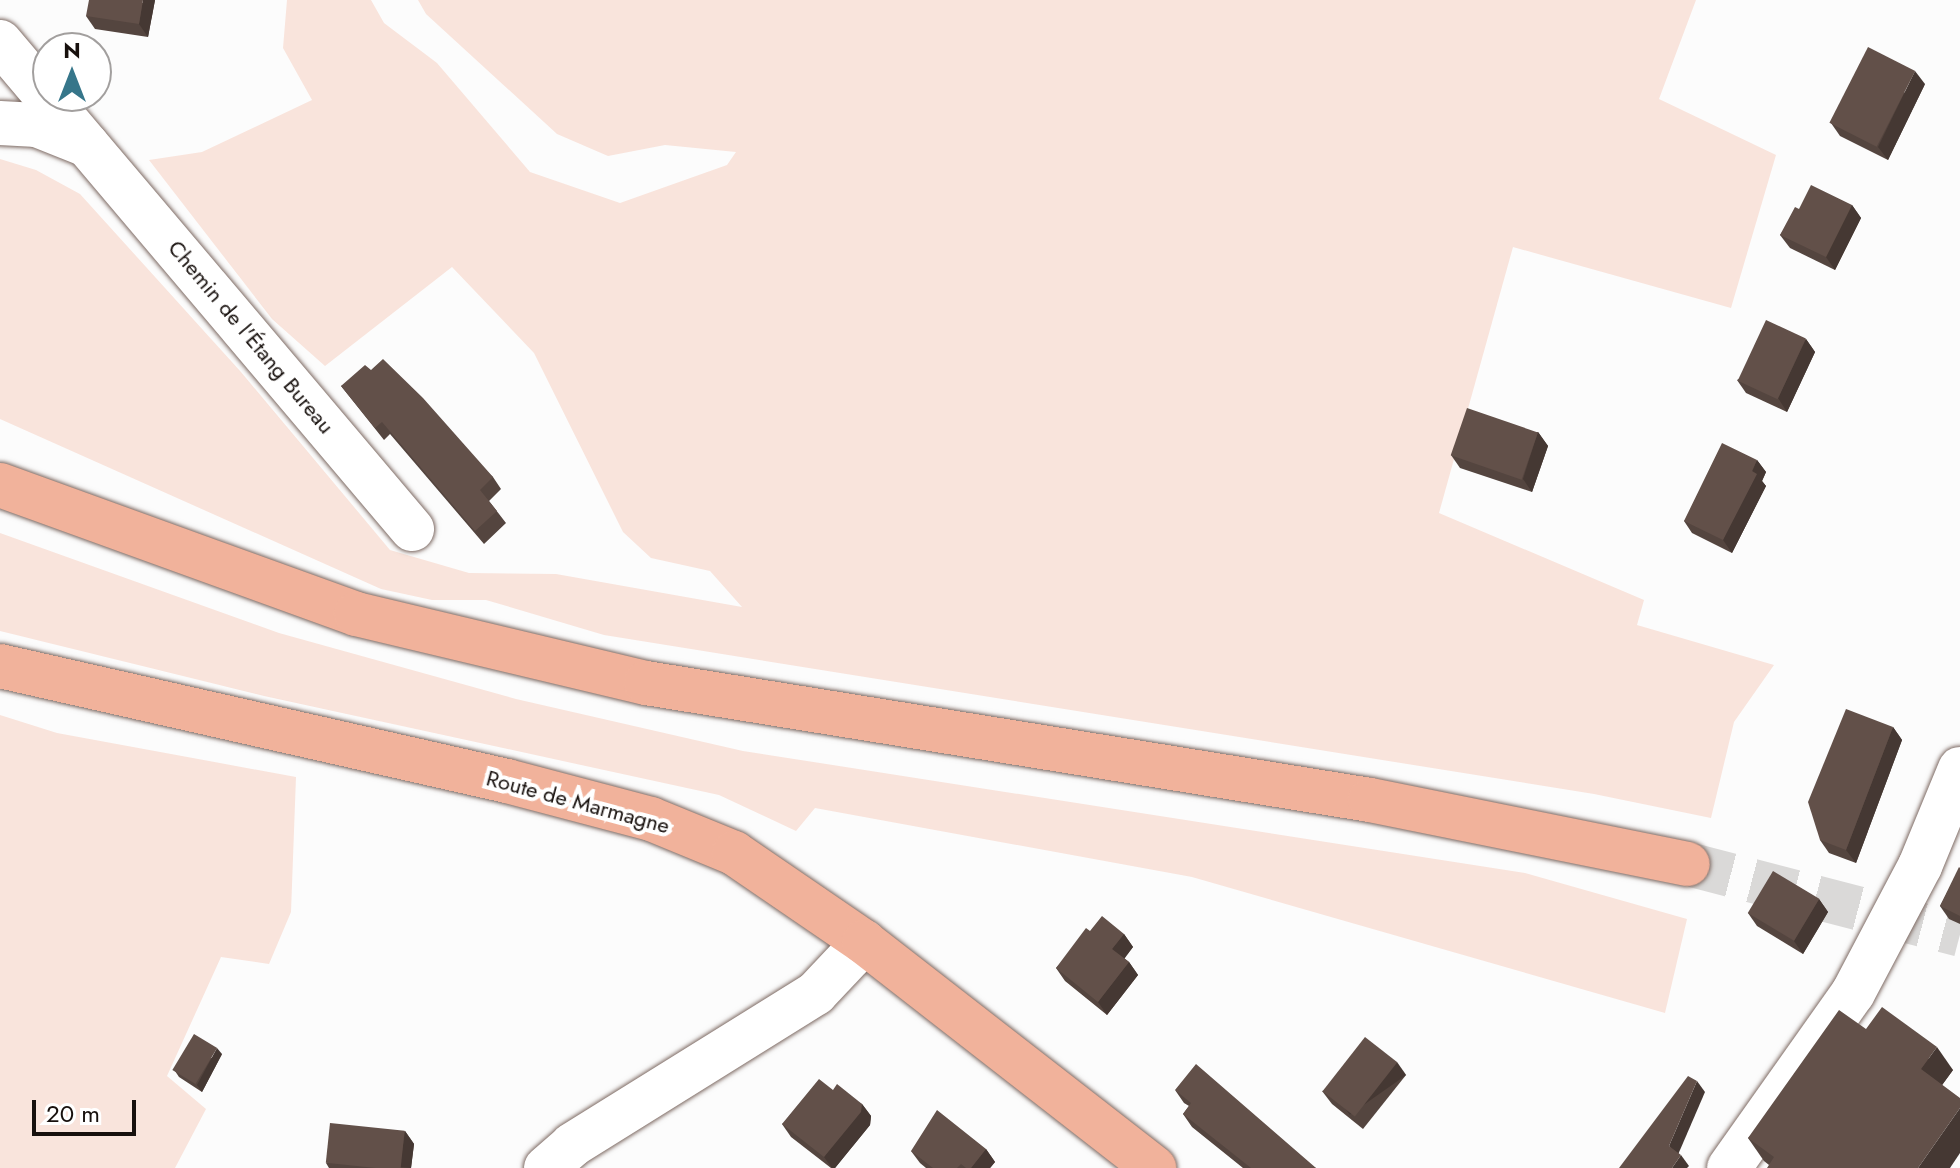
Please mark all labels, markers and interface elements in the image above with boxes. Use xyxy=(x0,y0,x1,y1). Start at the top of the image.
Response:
north arrow xyxy=(32,32,112,112)
text: N xyxy=(63,34,81,66)
street label: Chemin de l'Étang Bureau xyxy=(162,235,340,439)
street label: Route de Marmagne xyxy=(483,765,673,839)
scale bar xyxy=(36,1084,140,1134)
text: 20 m xyxy=(46,1096,100,1131)

